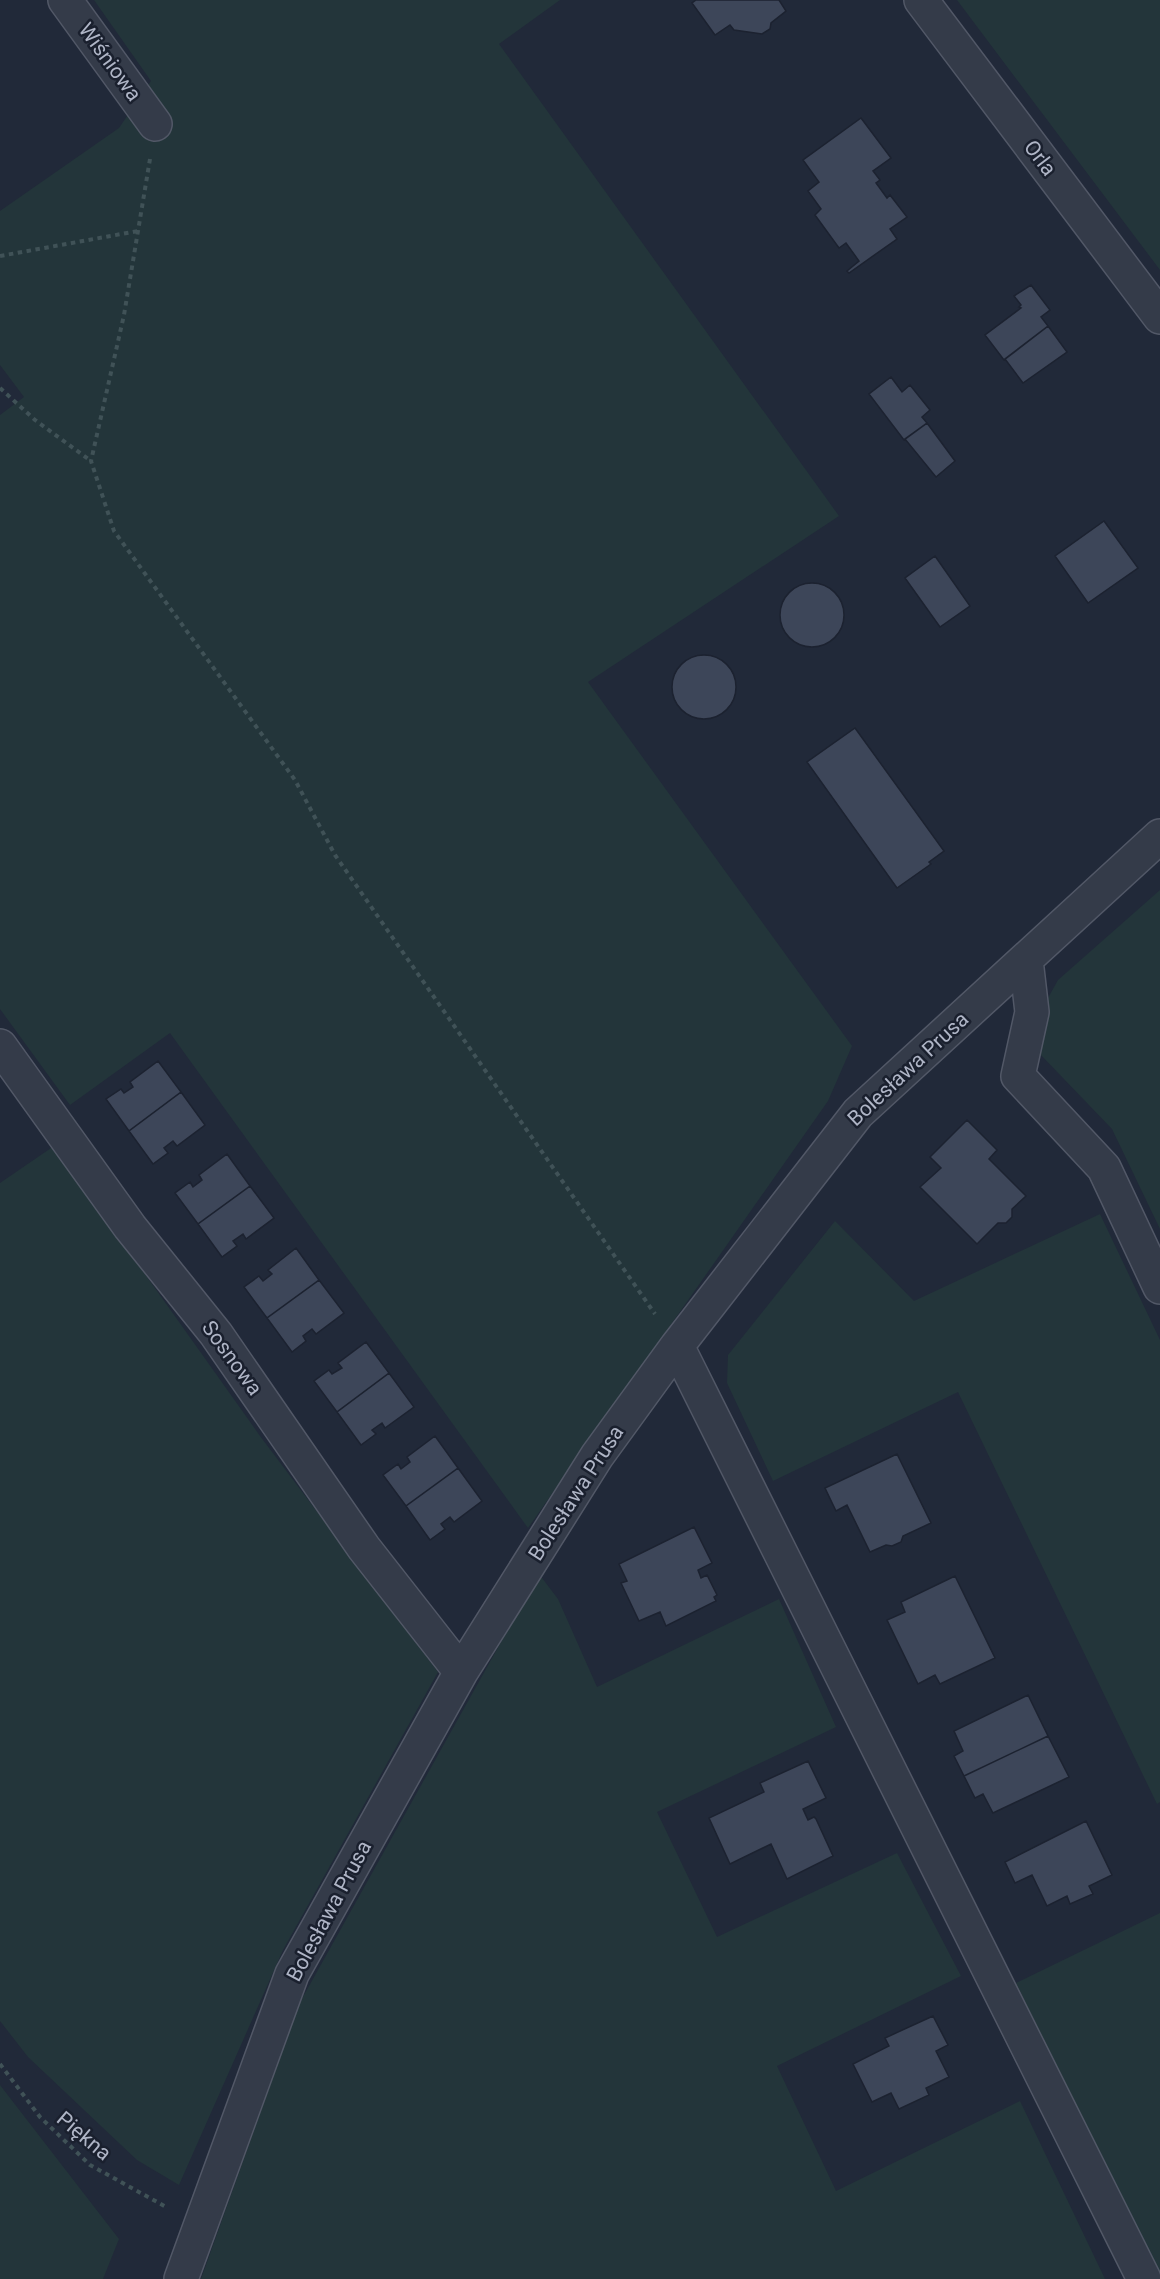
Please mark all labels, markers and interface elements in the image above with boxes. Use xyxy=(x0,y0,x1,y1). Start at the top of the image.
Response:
street label: Wiśniowa xyxy=(74,18,146,106)
street label: Orla xyxy=(1019,136,1061,180)
street label: Bolesława Prusa xyxy=(843,1007,973,1131)
street label: Sosnowa xyxy=(197,1316,267,1400)
street label: Bolesława Prusa xyxy=(523,1421,629,1565)
street label: Bolesława Prusa xyxy=(282,1837,376,1985)
street label: Piękna xyxy=(52,2107,116,2165)

